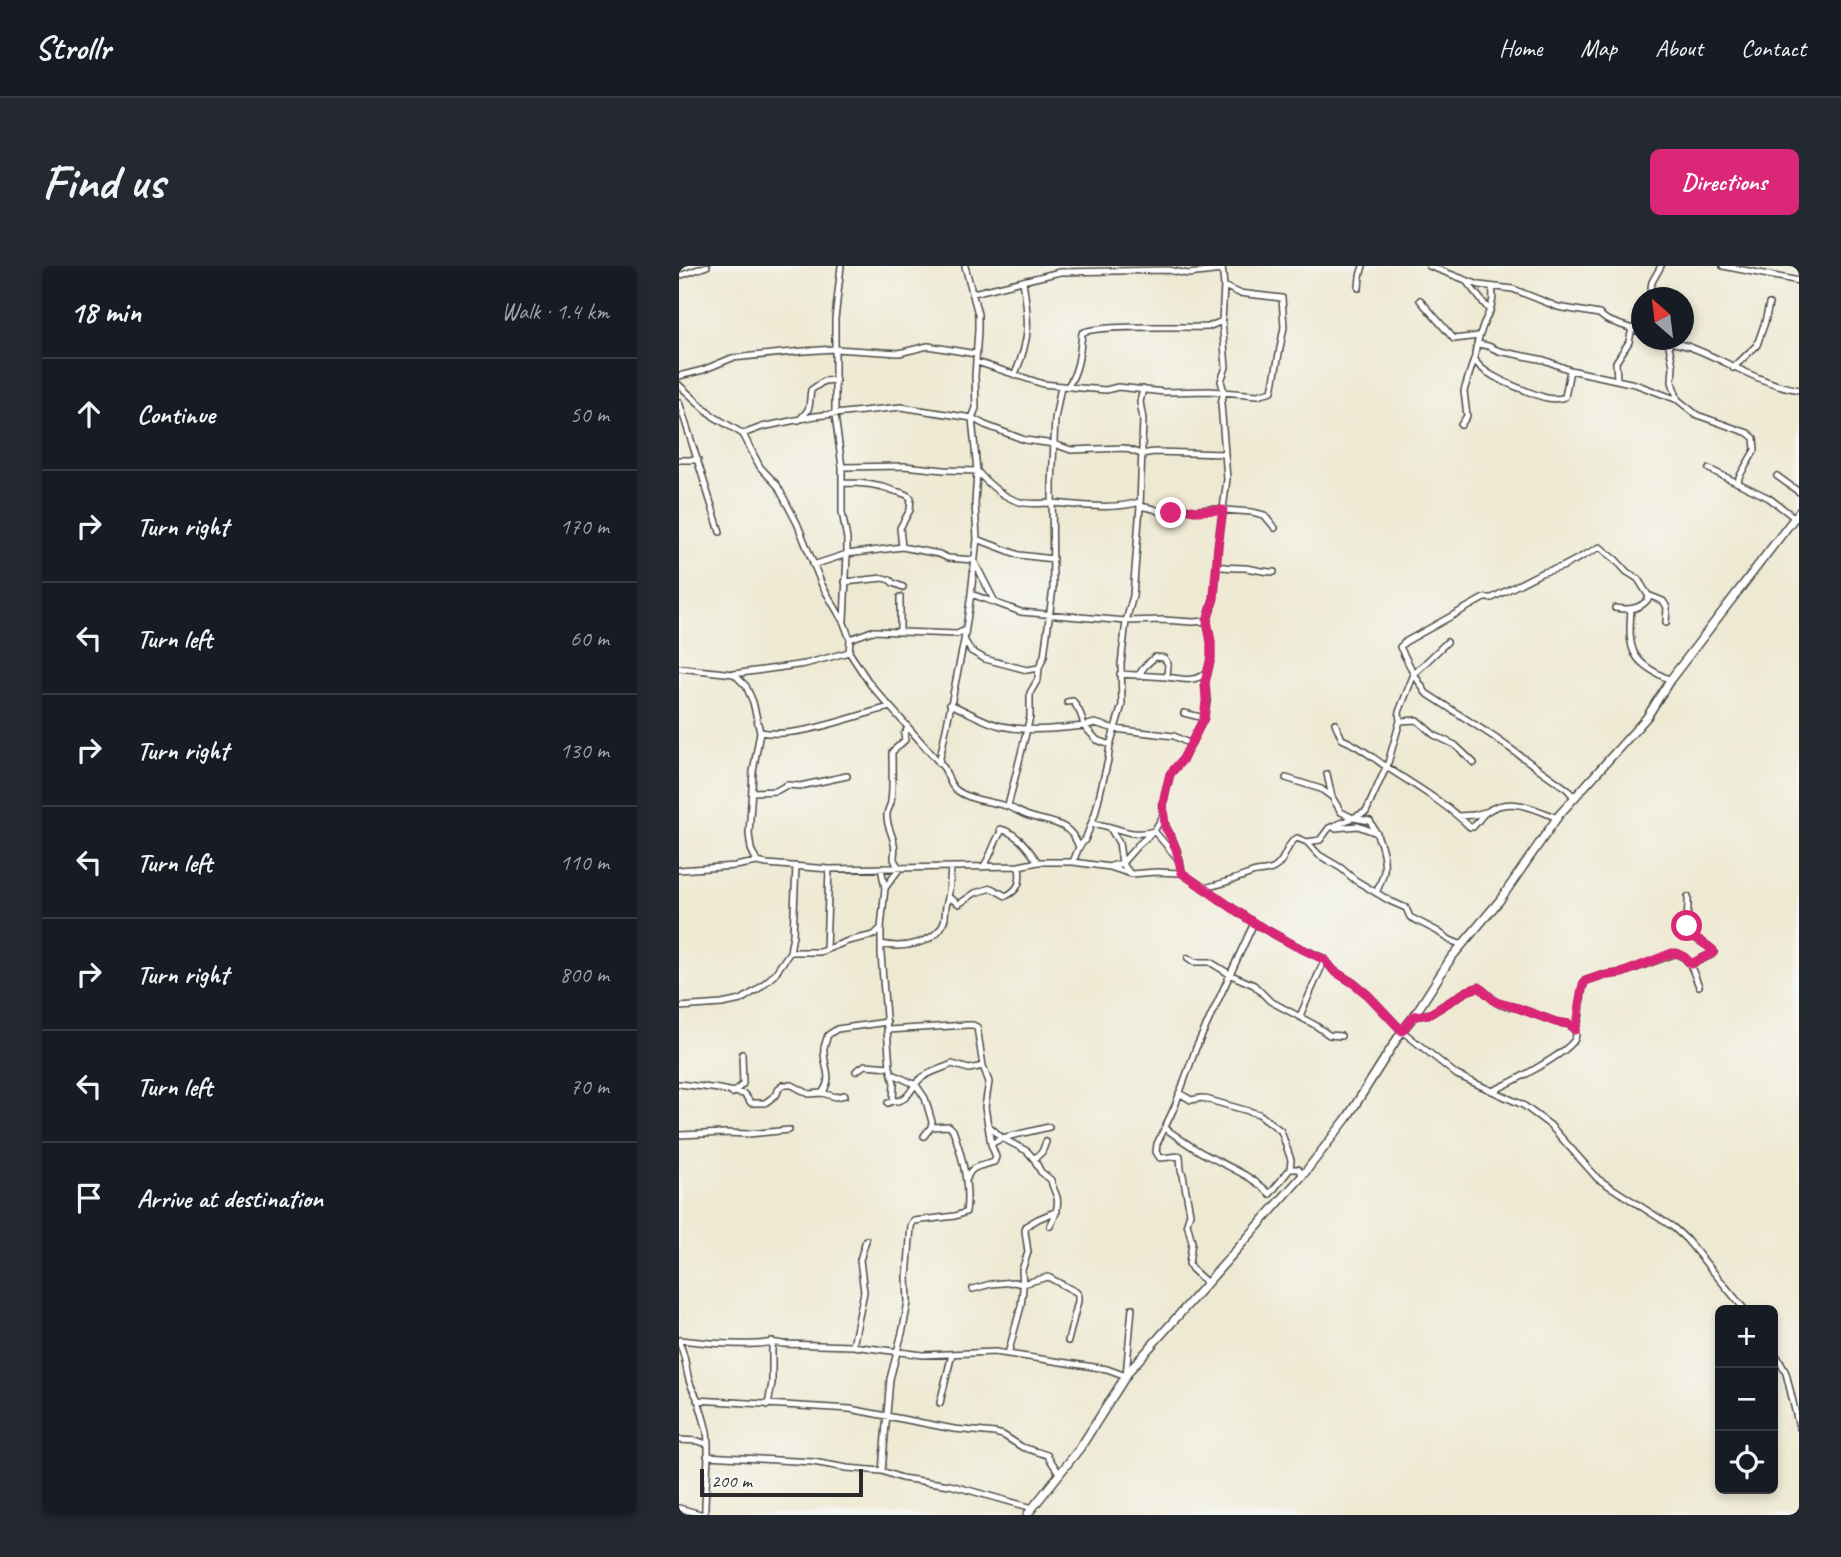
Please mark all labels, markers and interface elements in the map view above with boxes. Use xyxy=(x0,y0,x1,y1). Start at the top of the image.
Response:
text: Strollr xyxy=(35,27,110,69)
text: Home xyxy=(1499,33,1542,63)
text: Map xyxy=(1580,33,1617,63)
text: About xyxy=(1655,33,1703,63)
text: Contact xyxy=(1741,33,1806,63)
button: Directions xyxy=(1650,149,1799,215)
text: Find us xyxy=(42,151,164,213)
north arrow xyxy=(1631,287,1694,350)
text: 18 min xyxy=(70,293,141,331)
text: Walk · 1.4 km xyxy=(501,297,609,326)
icon: ahead xyxy=(70,395,108,433)
text: Continue xyxy=(137,398,215,431)
text: 50 m xyxy=(570,400,609,429)
route end xyxy=(1155,497,1186,528)
icon: right xyxy=(70,507,108,545)
text: Turn right xyxy=(137,510,228,543)
text: 170 m xyxy=(560,512,609,541)
icon: left xyxy=(70,619,108,657)
text: Turn left xyxy=(137,622,212,655)
text: 60 m xyxy=(570,624,609,653)
icon: right xyxy=(70,731,108,769)
text: Turn right xyxy=(137,734,228,767)
text: 130 m xyxy=(560,736,609,765)
icon: left xyxy=(70,843,108,881)
text: Turn left xyxy=(137,846,212,879)
text: 110 m xyxy=(560,848,609,877)
route start xyxy=(1671,910,1702,941)
icon: right xyxy=(70,955,108,993)
text: Turn right xyxy=(137,958,228,991)
text: 800 m xyxy=(560,960,609,989)
icon: left xyxy=(70,1067,108,1105)
text: Turn left xyxy=(137,1070,212,1103)
text: 70 m xyxy=(570,1072,609,1101)
icon: arrive xyxy=(70,1179,108,1217)
text: Arrive at destination xyxy=(137,1182,323,1215)
map controls xyxy=(1715,1305,1778,1494)
button: + xyxy=(1715,1305,1778,1368)
button: − xyxy=(1715,1368,1778,1431)
button: locate xyxy=(1715,1431,1778,1494)
scale bar xyxy=(700,1466,863,1498)
text: 200 m xyxy=(711,1469,752,1493)

